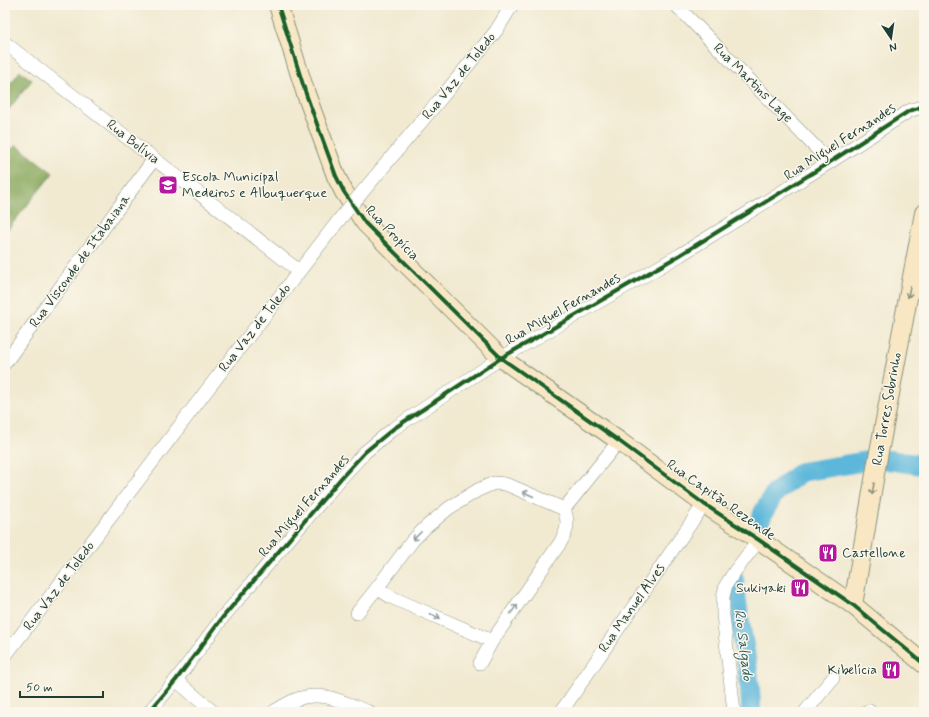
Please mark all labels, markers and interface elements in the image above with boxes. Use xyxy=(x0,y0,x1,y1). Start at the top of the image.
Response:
north arrow xyxy=(871,18,911,58)
street label: Rua Vaz de Toledo xyxy=(418,29,500,123)
street label: Rua Martins Lage xyxy=(709,39,797,127)
text: N xyxy=(888,39,898,54)
street label: Rua Miguel Fernandes xyxy=(781,99,901,187)
street label: Rua Bolívia xyxy=(103,115,164,169)
place label: Escola Municipal Medeiros e Albuquerque xyxy=(182,168,327,202)
school or university icon: Escola Municipal Medeiros e Albuquerque xyxy=(157,174,179,196)
street label: Rua Visconde de Itabaiana xyxy=(25,190,135,331)
street label: Rua Propícia xyxy=(361,202,423,264)
street label: Rua Miguel Fernandes xyxy=(502,268,625,351)
street label: Rua Vaz de Toledo xyxy=(215,280,295,376)
one-way arrow xyxy=(905,285,913,298)
street label: Rua Torres Sobrinho xyxy=(868,351,906,467)
street label: Rua Miguel Fernandes xyxy=(255,451,355,562)
street label: Rua Capitão Rezende xyxy=(663,456,779,544)
one-way arrow xyxy=(868,482,876,495)
one-way arrow xyxy=(522,490,534,497)
one-way arrow xyxy=(412,531,422,541)
street label: Rua Vaz de Toledo xyxy=(19,538,99,634)
restaurant icon: Castellone xyxy=(817,542,839,564)
place label: Castellone xyxy=(842,544,906,562)
street label: Rua Manuel Alves xyxy=(595,560,670,656)
restaurant icon: Sukiyaki xyxy=(789,577,811,599)
place label: Sukiyaki xyxy=(736,579,786,597)
one-way arrow xyxy=(510,604,518,615)
water label: Rio Salgado xyxy=(728,608,757,683)
one-way arrow xyxy=(428,613,440,620)
restaurant icon: Kibelícia xyxy=(880,659,902,681)
place label: Kibelícia xyxy=(827,661,877,679)
scale bar xyxy=(20,673,103,699)
text: 50 m xyxy=(26,680,53,696)

